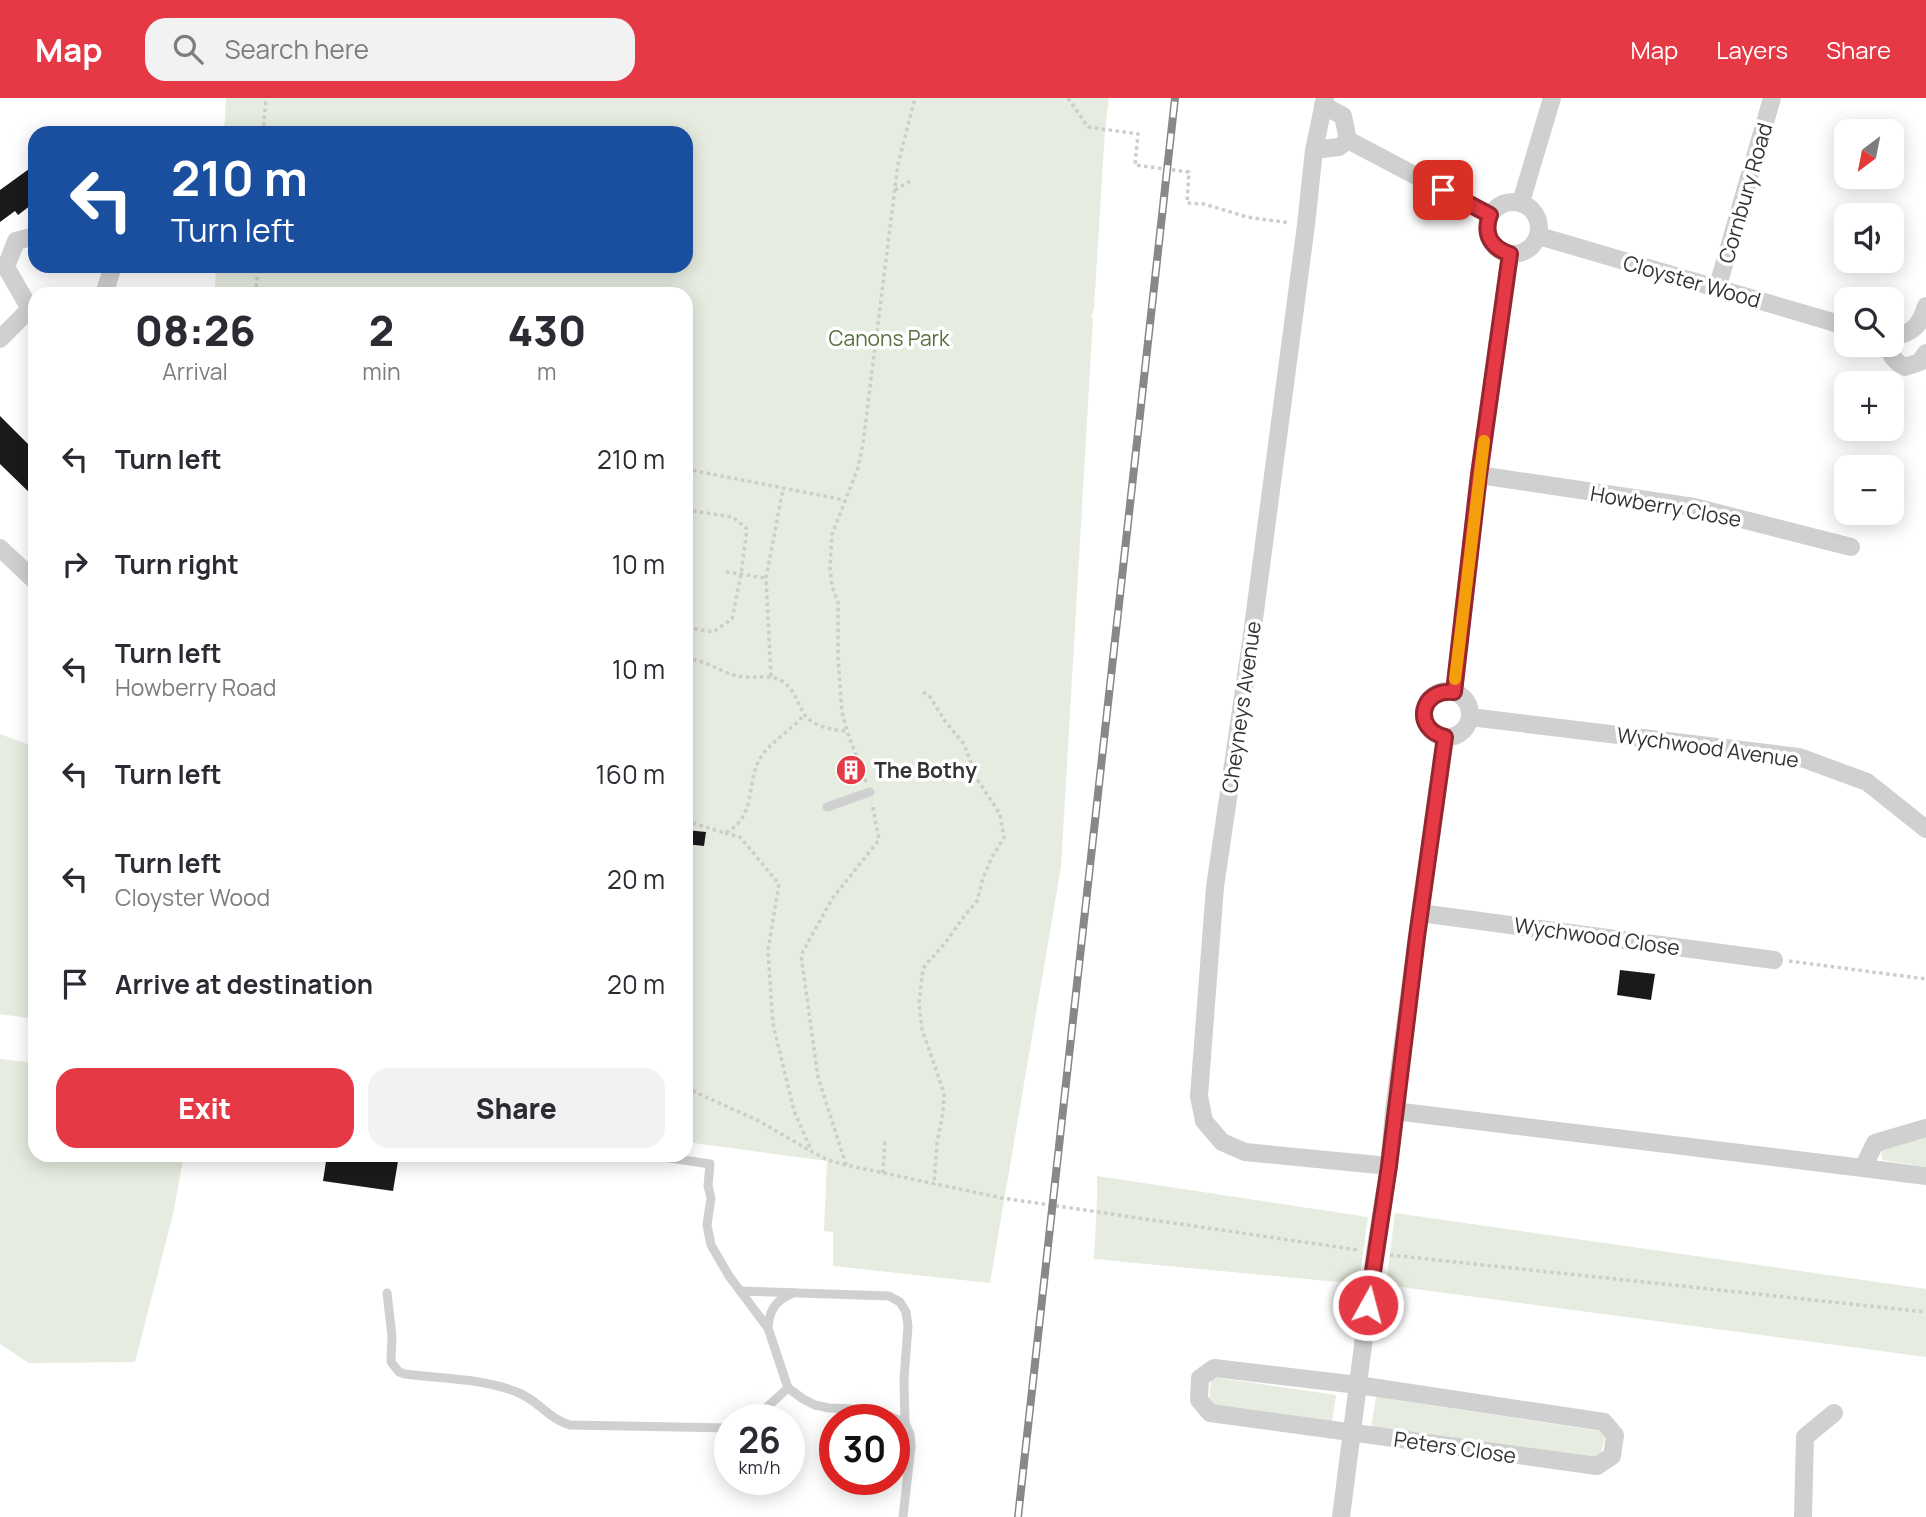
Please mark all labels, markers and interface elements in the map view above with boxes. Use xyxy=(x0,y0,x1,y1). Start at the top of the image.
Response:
search box xyxy=(145,18,635,81)
text: Map xyxy=(35,27,103,72)
icon: search xyxy=(169,30,207,68)
text: Search here xyxy=(225,31,369,67)
text: Map xyxy=(1631,33,1678,66)
text: Layers xyxy=(1716,33,1788,66)
text: Share xyxy=(1826,33,1891,66)
north arrow xyxy=(1834,119,1904,189)
map controls xyxy=(1834,119,1904,525)
street label: Cornbury Road xyxy=(1712,120,1778,266)
text: 210 m xyxy=(171,144,308,211)
icon: left xyxy=(56,154,147,245)
pin xyxy=(1413,160,1473,220)
icon: arrive xyxy=(1424,171,1462,209)
button: sound xyxy=(1834,203,1904,273)
text: Turn left xyxy=(171,208,295,252)
street label: Cloyster Wood xyxy=(1620,248,1764,314)
button: search xyxy=(1834,287,1904,357)
text: 08:26 xyxy=(135,301,256,359)
text: 2 xyxy=(369,301,394,359)
text: 430 xyxy=(507,301,586,359)
park label: Canons Park xyxy=(828,324,950,352)
text: Arrival xyxy=(162,355,228,387)
text: min xyxy=(362,355,401,387)
text: m xyxy=(537,355,557,387)
button: + xyxy=(1834,371,1904,441)
icon: left xyxy=(56,440,94,478)
text: Turn left xyxy=(115,441,222,477)
text: 210 m xyxy=(597,441,665,477)
button: − xyxy=(1834,455,1904,525)
street label: Howberry Close xyxy=(1588,479,1744,533)
icon: right xyxy=(56,545,94,583)
text: Turn right xyxy=(115,546,239,582)
text: 10 m xyxy=(612,546,665,582)
street label: Cheyneys Avenue xyxy=(1215,619,1267,795)
text: Turn left xyxy=(115,635,222,671)
icon: left xyxy=(56,650,94,688)
text: 10 m xyxy=(612,651,665,687)
text: Howberry Road xyxy=(115,671,276,703)
street label: Wychwood Avenue xyxy=(1615,720,1801,774)
building icon: The Bothy xyxy=(834,753,868,787)
icon: left xyxy=(56,755,94,793)
text: Turn left xyxy=(115,756,222,792)
text: 160 m xyxy=(596,756,665,792)
place label: The Bothy xyxy=(874,756,977,784)
text: Turn left xyxy=(115,845,222,881)
icon: left xyxy=(56,860,94,898)
text: 20 m xyxy=(607,861,665,897)
text: Cloyster Wood xyxy=(115,881,270,913)
street label: Wychwood Close xyxy=(1512,911,1682,961)
icon: arrive xyxy=(56,965,94,1003)
text: Arrive at destination xyxy=(115,966,373,1002)
text: 20 m xyxy=(607,966,665,1002)
button: Exit xyxy=(56,1068,354,1148)
button: Share xyxy=(368,1068,665,1148)
position arrow xyxy=(1331,1268,1405,1342)
speed limit sign: 30 xyxy=(819,1404,910,1495)
text: 26 xyxy=(738,1416,781,1464)
street label: Peters Close xyxy=(1392,1425,1518,1469)
text: km/h xyxy=(739,1455,780,1479)

